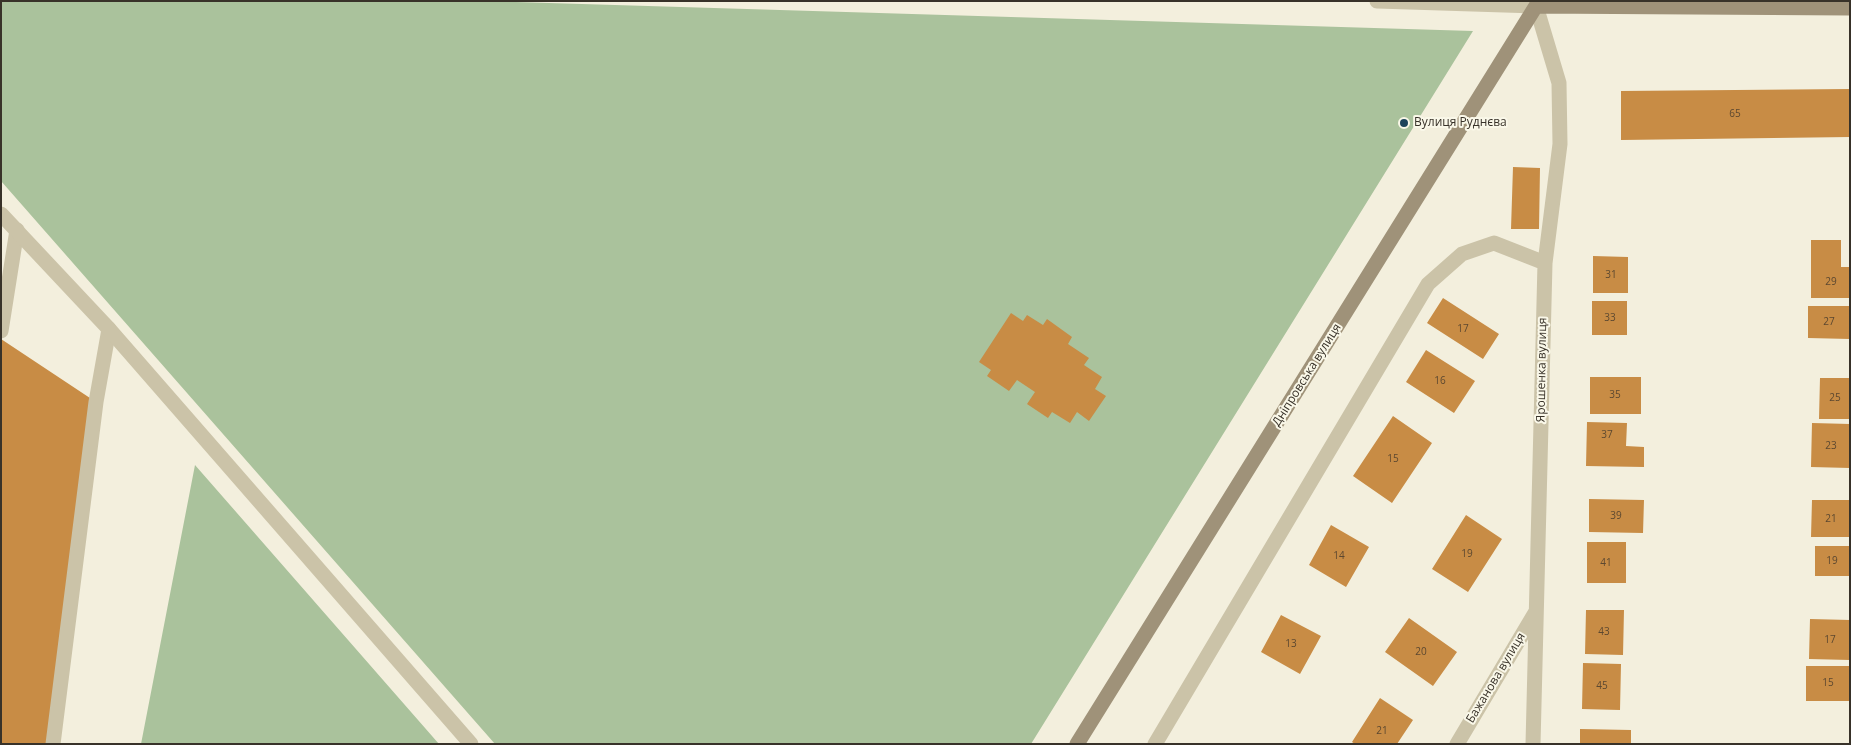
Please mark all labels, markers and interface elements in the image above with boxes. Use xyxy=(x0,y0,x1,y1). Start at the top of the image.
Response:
house number: 65 xyxy=(1729,108,1741,120)
place label: Вулиця Руднєва xyxy=(1414,116,1507,130)
marker: Вулиця Руднєва xyxy=(1398,117,1410,129)
house number: 31 xyxy=(1605,269,1617,281)
house number: 29 xyxy=(1825,276,1837,288)
house number: 33 xyxy=(1604,312,1616,324)
house number: 27 xyxy=(1823,316,1835,328)
street label: Ярошенка вулиця xyxy=(1534,318,1550,422)
street label: Дніпровська вулиця xyxy=(1270,321,1344,429)
house number: 17 xyxy=(1457,323,1469,335)
house number: 16 xyxy=(1434,375,1446,387)
house number: 35 xyxy=(1609,389,1621,401)
house number: 25 xyxy=(1829,392,1841,404)
house number: 37 xyxy=(1601,429,1613,441)
house number: 23 xyxy=(1825,440,1837,452)
house number: 15 xyxy=(1387,453,1399,465)
house number: 39 xyxy=(1610,510,1622,522)
house number: 21 xyxy=(1825,513,1837,525)
house number: 19 xyxy=(1461,548,1473,560)
house number: 14 xyxy=(1333,550,1345,562)
house number: 19 xyxy=(1826,555,1838,567)
house number: 41 xyxy=(1600,557,1612,569)
house number: 43 xyxy=(1598,626,1610,638)
street label: Бажанова вулиця xyxy=(1463,630,1529,726)
house number: 17 xyxy=(1824,634,1836,646)
house number: 13 xyxy=(1285,638,1297,650)
house number: 20 xyxy=(1415,646,1427,658)
house number: 15 xyxy=(1822,677,1834,689)
house number: 45 xyxy=(1596,680,1608,692)
house number: 21 xyxy=(1376,725,1388,737)

